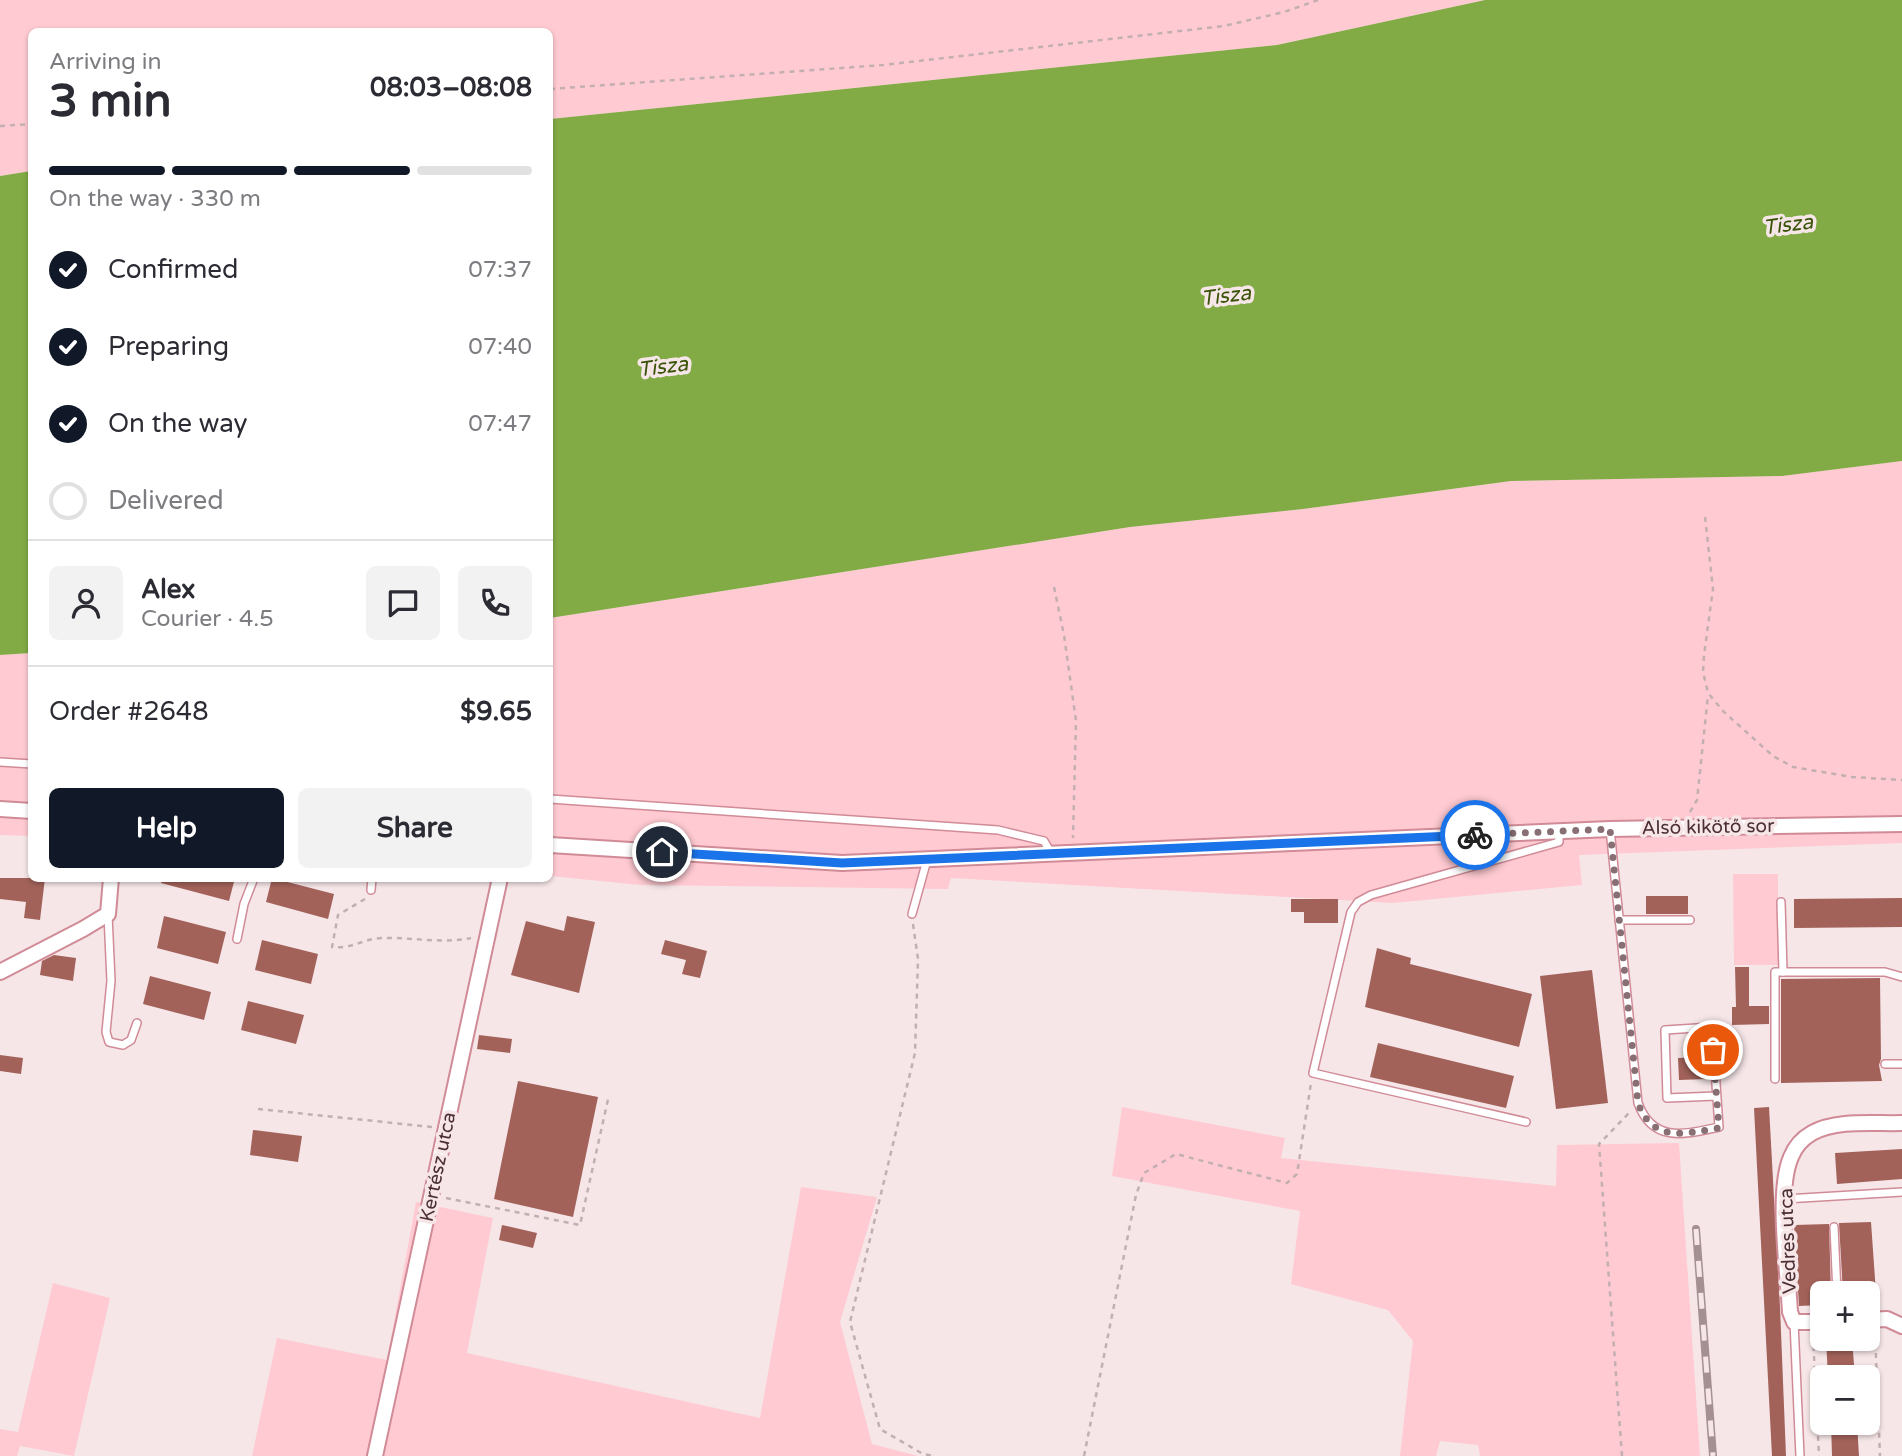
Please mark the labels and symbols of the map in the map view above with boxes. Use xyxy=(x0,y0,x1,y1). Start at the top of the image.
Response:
water label: Tisza xyxy=(1762,209,1816,240)
water label: Tisza xyxy=(1200,280,1254,311)
water label: Tisza xyxy=(637,351,691,382)
courier xyxy=(1440,800,1510,870)
street label: Alsó kikötő sor xyxy=(1641,815,1775,839)
pin xyxy=(632,822,692,882)
pin xyxy=(1683,1020,1743,1080)
street label: Kertész utca xyxy=(416,1110,460,1224)
street label: Vedres utca xyxy=(1775,1188,1801,1294)

